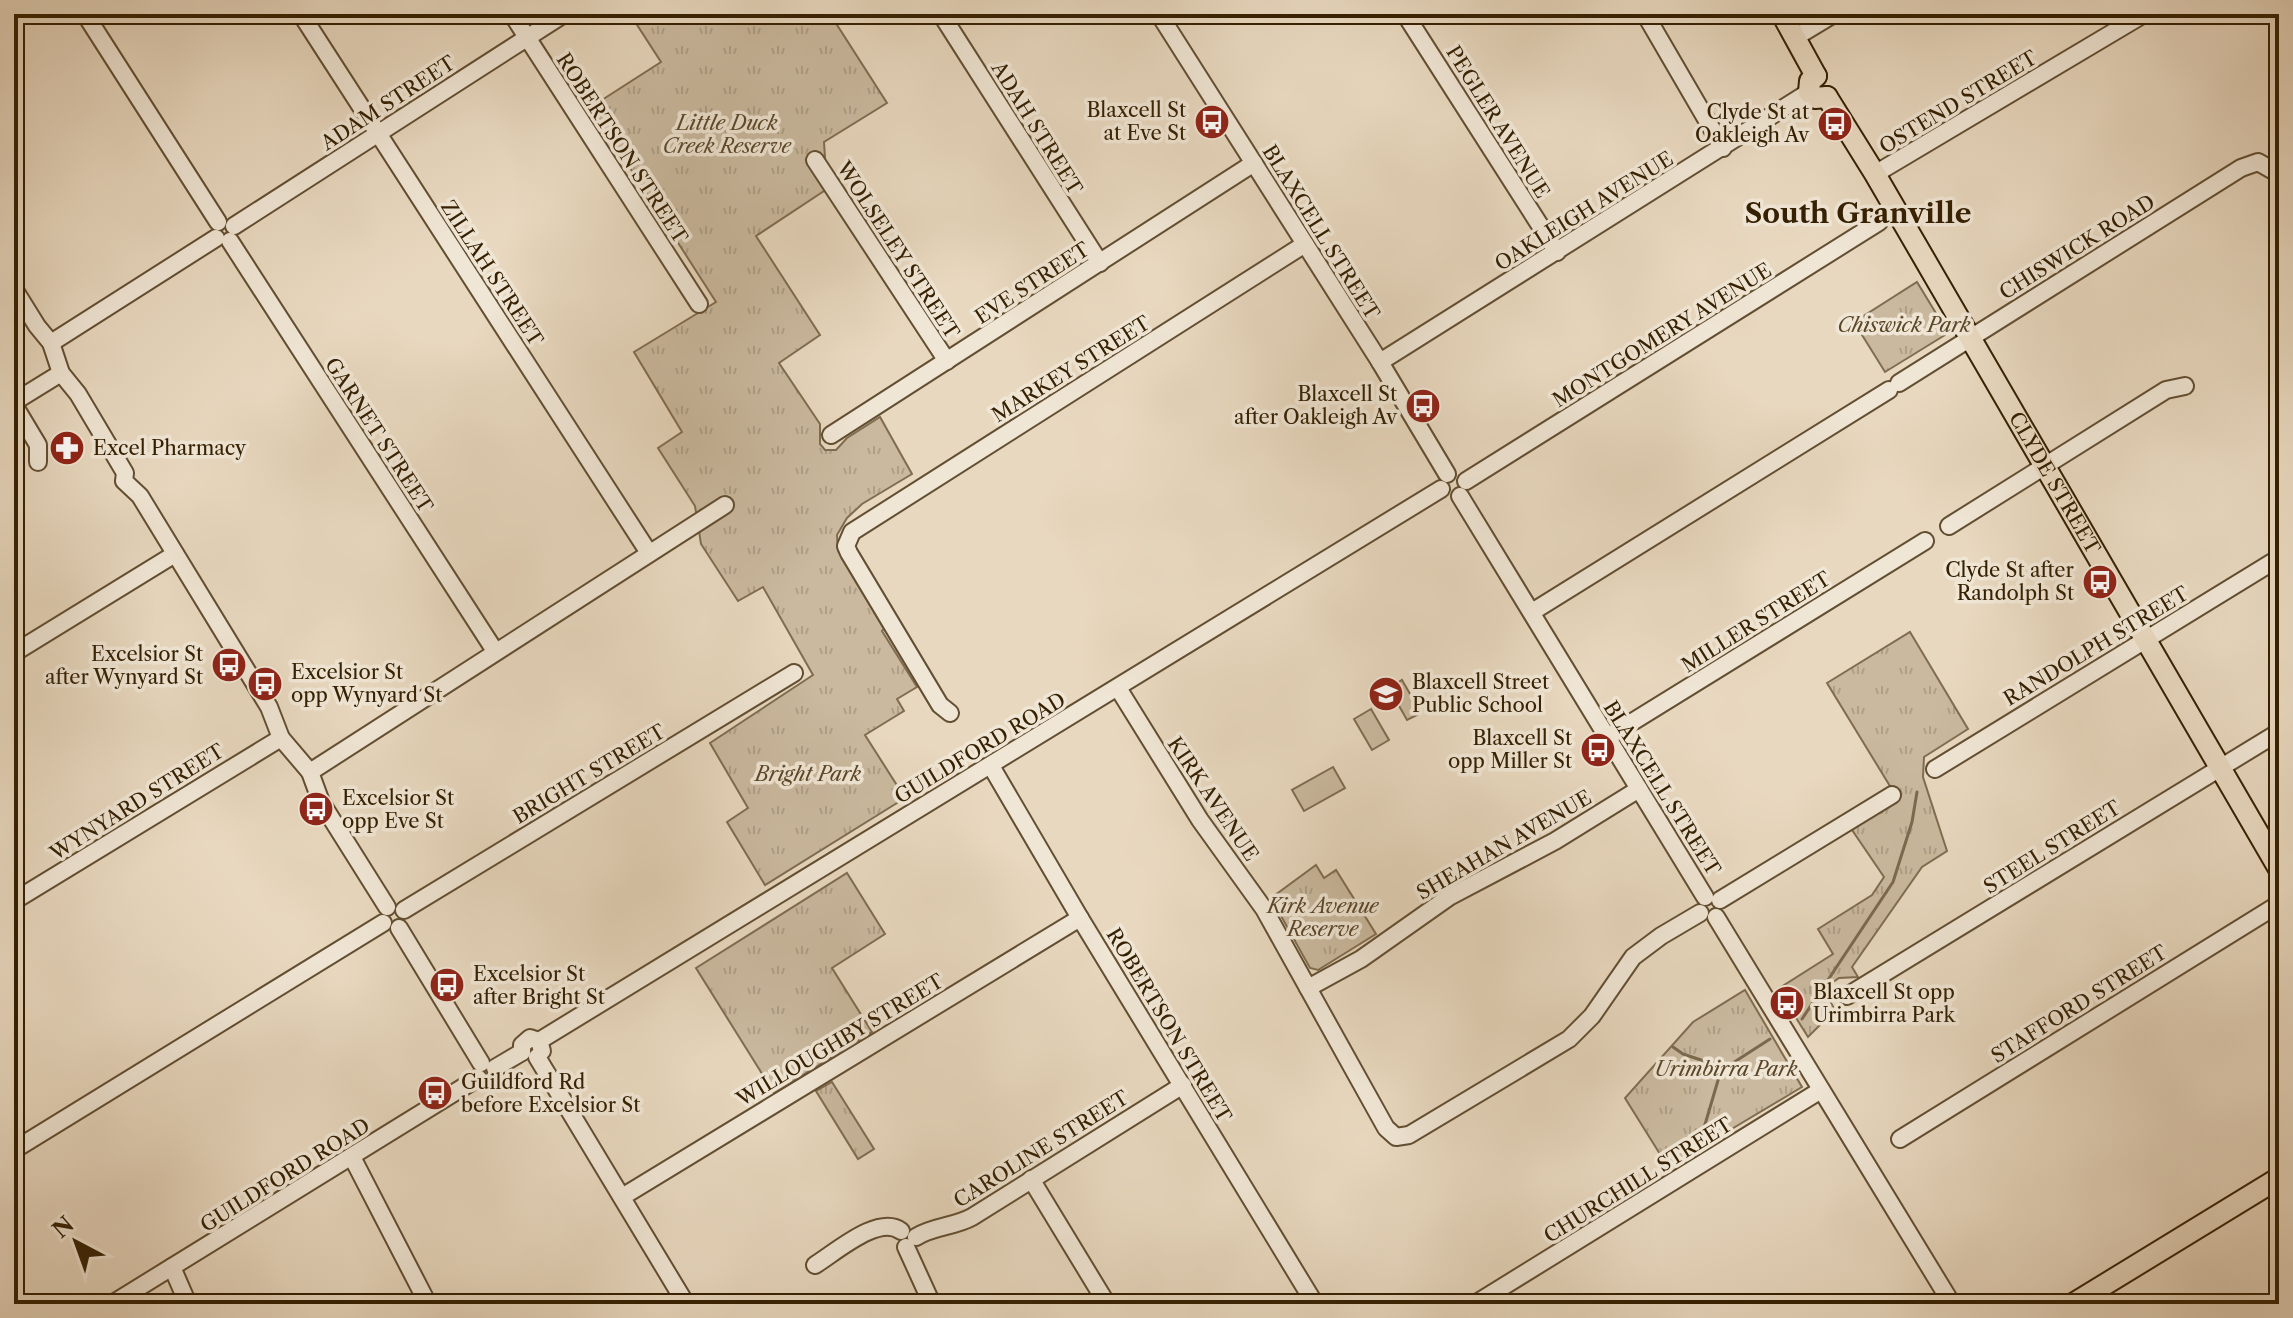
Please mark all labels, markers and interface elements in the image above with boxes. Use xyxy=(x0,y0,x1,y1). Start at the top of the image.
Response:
street label: PEGLER AVENUE xyxy=(1441,41,1555,203)
street label: OSTEND STREET xyxy=(1875,45,2041,159)
street label: ROBERTSON STREET xyxy=(551,48,693,248)
street label: ADAM STREET xyxy=(316,51,459,156)
street label: ADAH STREET xyxy=(986,56,1087,199)
place label: Blaxcell St at Eve St xyxy=(1087,98,1186,145)
place label: Clyde St at Oakleigh Av xyxy=(1695,100,1810,147)
bus stop icon: Blaxcell St at Eve St xyxy=(1193,103,1231,141)
bus stop icon: Clyde St at Oakleigh Av xyxy=(1816,105,1854,143)
park label: Little Duck Creek Reserve xyxy=(663,111,793,158)
street label: BLAXCELL STREET xyxy=(1258,140,1384,324)
street label: OAKLEIGH AVENUE xyxy=(1491,146,1677,276)
street label: WOLSELEY STREET xyxy=(831,156,964,343)
street label: CHISWICK ROAD xyxy=(1995,190,2159,304)
street label: ZILLAH STREET xyxy=(436,196,548,350)
district label: South Granville xyxy=(1744,196,1972,230)
street label: EVE STREET xyxy=(970,237,1094,329)
street label: MONTGOMERY AVENUE xyxy=(1548,258,1776,412)
street label: MARKEY STREET xyxy=(988,311,1154,427)
park label: Chiswick Park xyxy=(1837,313,1971,337)
street label: GARNET STREET xyxy=(320,353,438,517)
place label: Blaxcell St after Oakleigh Av xyxy=(1234,382,1398,429)
bus stop icon: Blaxcell St after Oakleigh Av xyxy=(1404,387,1442,425)
street label: CLYDE STREET xyxy=(2004,408,2105,558)
pharmacy icon: Excel Pharmacy xyxy=(48,429,86,467)
place label: Excel Pharmacy xyxy=(93,436,247,460)
place label: Clyde St after Randolph St xyxy=(1945,558,2075,605)
bus stop icon: Clyde St after Randolph St xyxy=(2081,563,2119,601)
street label: MILLER STREET xyxy=(1677,567,1835,677)
street label: RANDOLPH STREET xyxy=(1999,581,2193,711)
place label: Excelsior St after Wynyard St xyxy=(45,642,203,689)
bus stop icon: Excelsior St after Wynyard St xyxy=(210,646,248,684)
place label: Excelsior St opp Wynyard St xyxy=(291,660,442,707)
bus stop icon: Excelsior St opp Wynyard St xyxy=(246,665,284,703)
place label: Blaxcell Street Public School xyxy=(1412,670,1549,717)
school or university icon: Blaxcell Street Public School xyxy=(1367,675,1405,713)
street label: GUILDFORD ROAD xyxy=(890,687,1070,809)
street label: BLAXCELL STREET xyxy=(1599,696,1725,880)
street label: BRIGHT STREET xyxy=(509,719,669,829)
place label: Blaxcell St opp Miller St xyxy=(1448,726,1572,773)
bus stop icon: Blaxcell St opp Miller St xyxy=(1579,731,1617,769)
street label: KIRK AVENUE xyxy=(1163,732,1263,866)
street label: WYNYARD STREET xyxy=(45,739,228,866)
park label: Bright Park xyxy=(753,762,862,786)
street label: SHEAHAN AVENUE xyxy=(1412,785,1596,905)
place label: Excelsior St opp Eve St xyxy=(342,786,454,833)
bus stop icon: Excelsior St opp Eve St xyxy=(297,790,335,828)
street label: STEEL STREET xyxy=(1979,795,2125,899)
park label: Kirk Avenue Reserve xyxy=(1265,894,1380,941)
street label: ROBERTSON STREET xyxy=(1102,924,1236,1126)
street label: STAFFORD STREET xyxy=(1987,940,2171,1068)
place label: Excelsior St after Bright St xyxy=(473,962,605,1009)
bus stop icon: Excelsior St after Bright St xyxy=(428,966,466,1004)
street label: WILLOUGHBY STREET xyxy=(731,969,948,1112)
place label: Blaxcell St opp Urimbirra Park xyxy=(1813,980,1956,1027)
bus stop icon: Blaxcell St opp Urimbirra Park xyxy=(1768,984,1806,1022)
park label: Urimbirra Park xyxy=(1654,1057,1798,1081)
place label: Guildford Rd before Excelsior St xyxy=(461,1070,640,1117)
bus stop icon: Guildford Rd before Excelsior St xyxy=(416,1074,454,1112)
street label: CAROLINE STREET xyxy=(949,1085,1133,1213)
street label: CHURCHILL STREET xyxy=(1539,1112,1737,1248)
street label: GUILDFORD ROAD xyxy=(196,1113,374,1237)
north arrow xyxy=(36,1202,116,1282)
text: N xyxy=(47,1211,79,1244)

